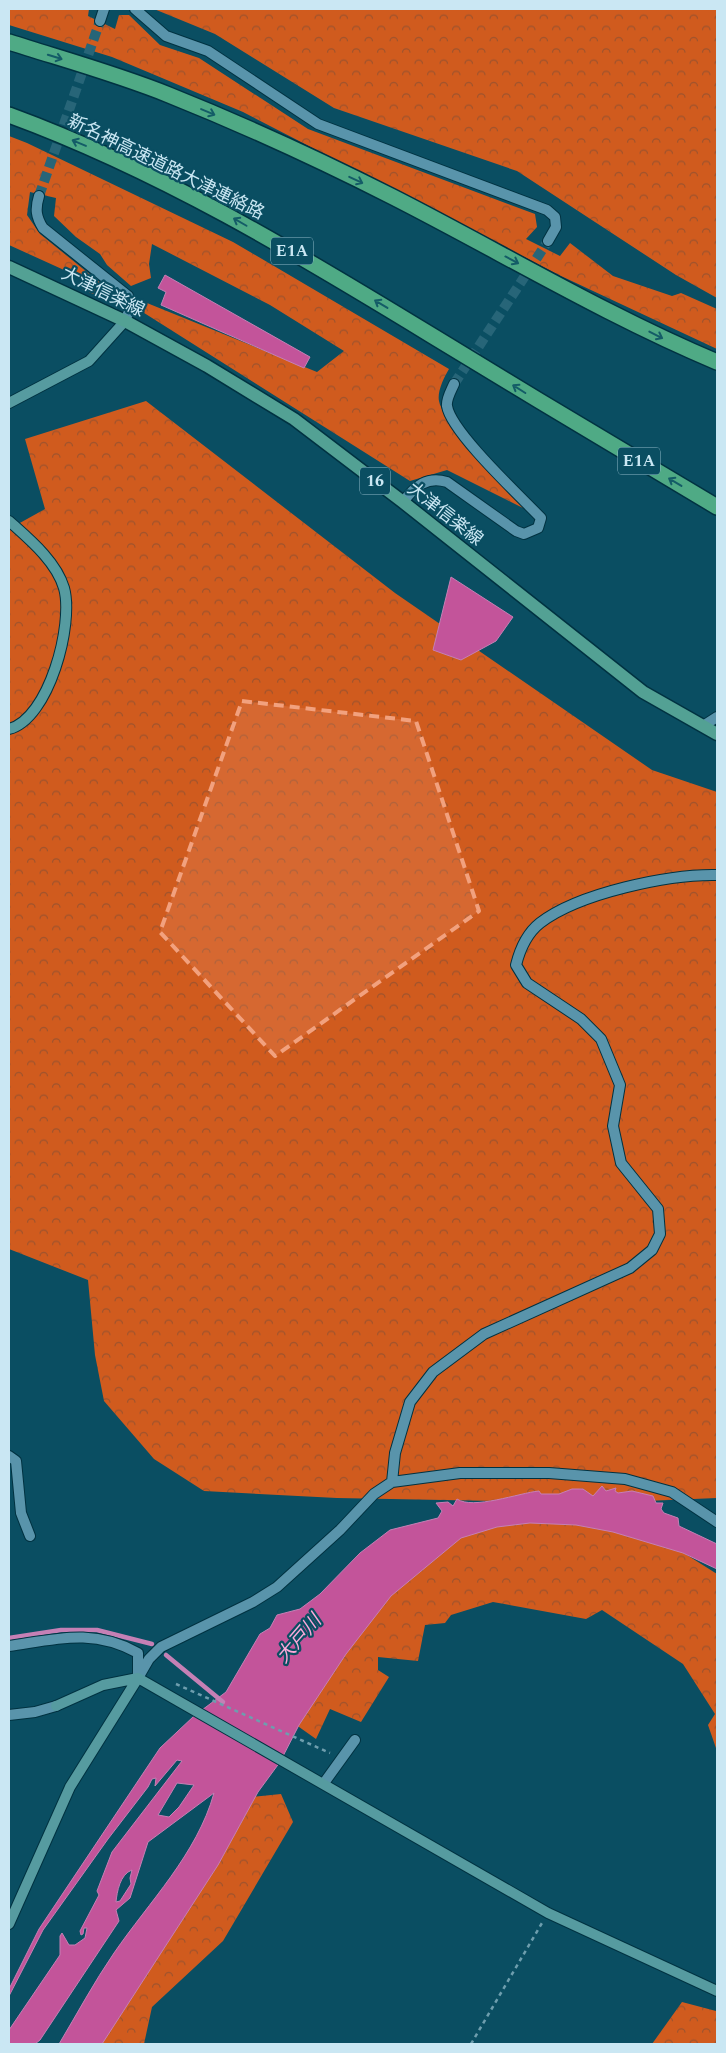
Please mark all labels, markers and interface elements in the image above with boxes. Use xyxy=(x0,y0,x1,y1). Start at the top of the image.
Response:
one-way arrow xyxy=(47,52,63,62)
one-way arrow xyxy=(200,107,215,117)
street label: 新名神高速道路大津連絡路 xyxy=(63,108,269,226)
one-way arrow xyxy=(72,138,87,147)
one-way arrow xyxy=(348,175,363,185)
one-way arrow xyxy=(234,217,248,227)
road number: E1A xyxy=(271,238,313,264)
one-way arrow xyxy=(504,256,519,265)
street label: 大津信楽線 xyxy=(57,260,149,324)
one-way arrow xyxy=(374,299,388,309)
one-way arrow xyxy=(648,330,663,340)
one-way arrow xyxy=(513,384,527,394)
road number: E1A xyxy=(618,448,660,474)
road number: 16 xyxy=(360,468,390,494)
street label: 大津信楽線 xyxy=(401,476,489,552)
one-way arrow xyxy=(669,476,683,486)
water label: 大戸川 xyxy=(269,1606,330,1670)

